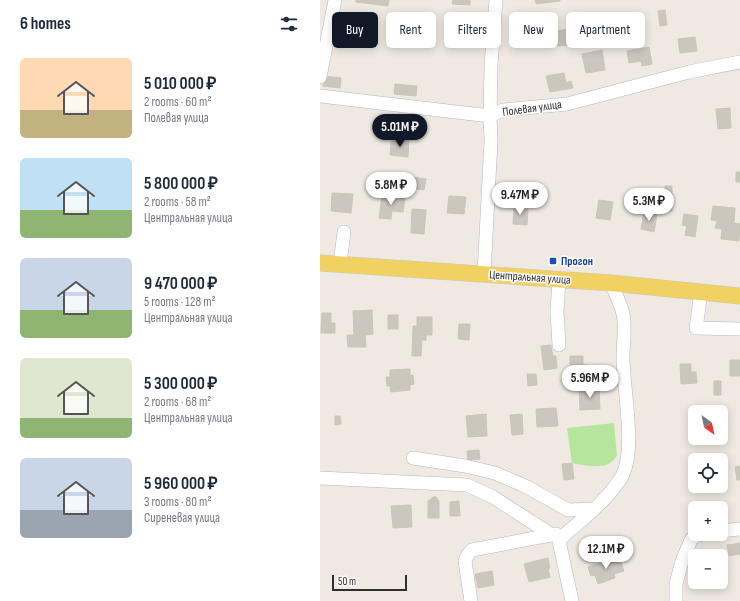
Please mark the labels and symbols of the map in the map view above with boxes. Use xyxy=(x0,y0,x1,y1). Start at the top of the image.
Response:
street label: Полевая улица xyxy=(501,97,563,120)
pin: 5.01M ₽ xyxy=(363,114,437,148)
pin: 5.8M ₽ xyxy=(358,172,424,206)
pin: 9.47M ₽ xyxy=(483,182,557,216)
pin: 5.3M ₽ xyxy=(616,188,682,222)
place label: Прогон xyxy=(561,254,593,269)
marker: Прогон xyxy=(548,256,558,266)
street label: Центральная улица xyxy=(489,267,572,288)
pin: 5.96M ₽ xyxy=(553,365,627,399)
north arrow xyxy=(688,405,728,445)
pin: 12.1M ₽ xyxy=(569,536,643,570)
scale bar xyxy=(332,573,407,592)

